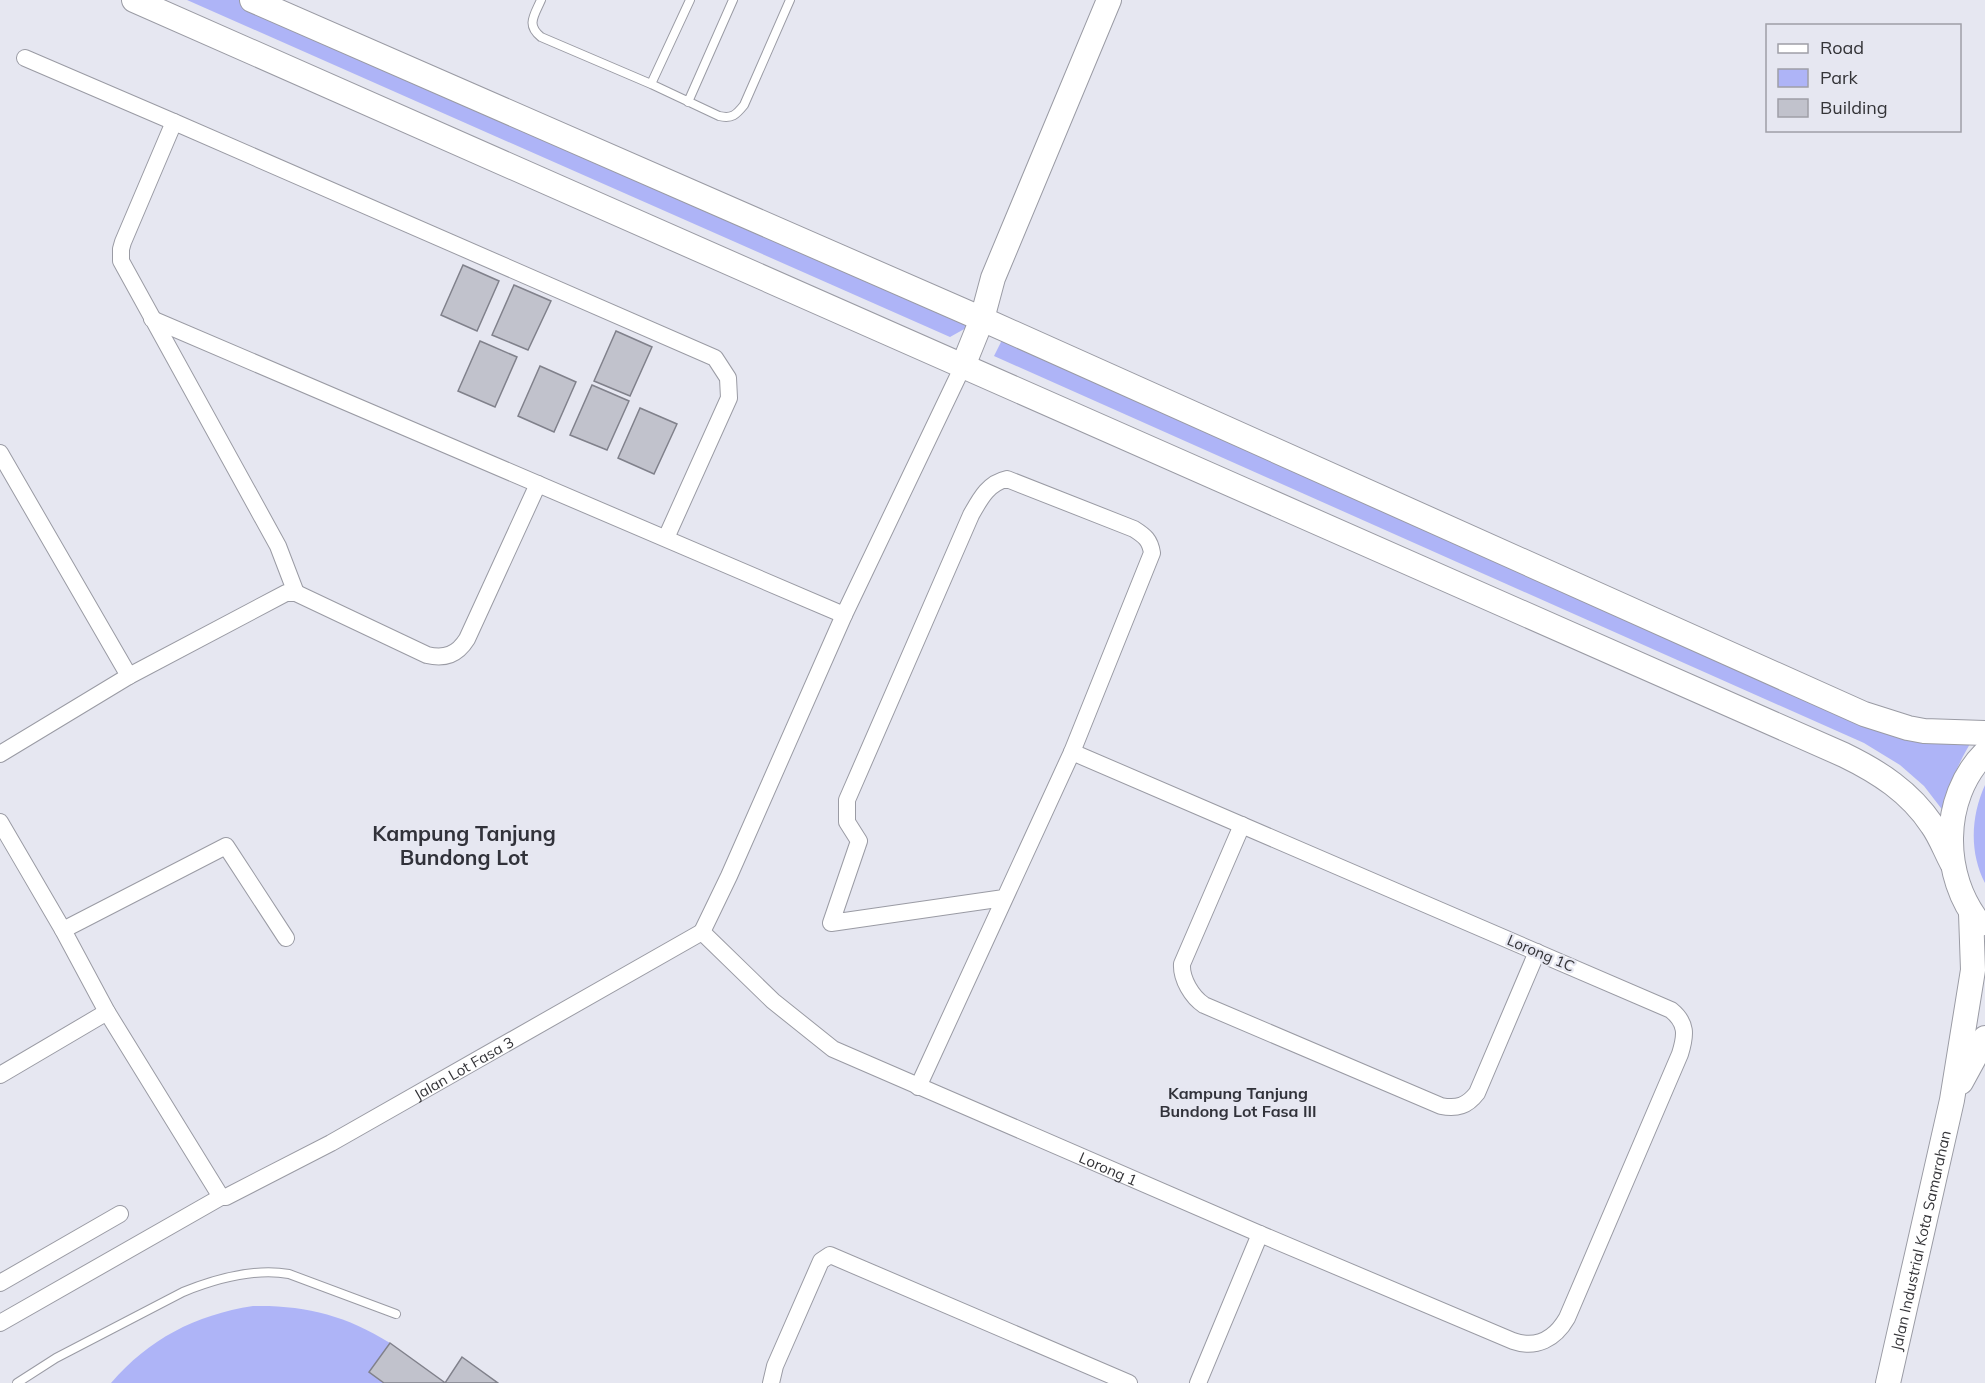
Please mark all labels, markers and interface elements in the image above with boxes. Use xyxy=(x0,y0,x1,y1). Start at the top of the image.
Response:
legend xyxy=(1766,24,1961,132)
text: Road xyxy=(1820,36,1864,59)
text: Park xyxy=(1820,66,1859,89)
text: Building xyxy=(1820,96,1888,119)
district label: Kampung Tanjung Bundong Lot xyxy=(372,820,556,870)
street label: Lorong 1C xyxy=(1504,930,1578,976)
street label: Jalan Lot Fasa 3 xyxy=(410,1032,517,1103)
district label: Kampung Tanjung Bundong Lot Fasa III xyxy=(1159,1083,1317,1121)
street label: Jalan Industrial Kota Samarahan xyxy=(1886,1129,1954,1353)
street label: Lorong 1 xyxy=(1076,1147,1140,1189)

